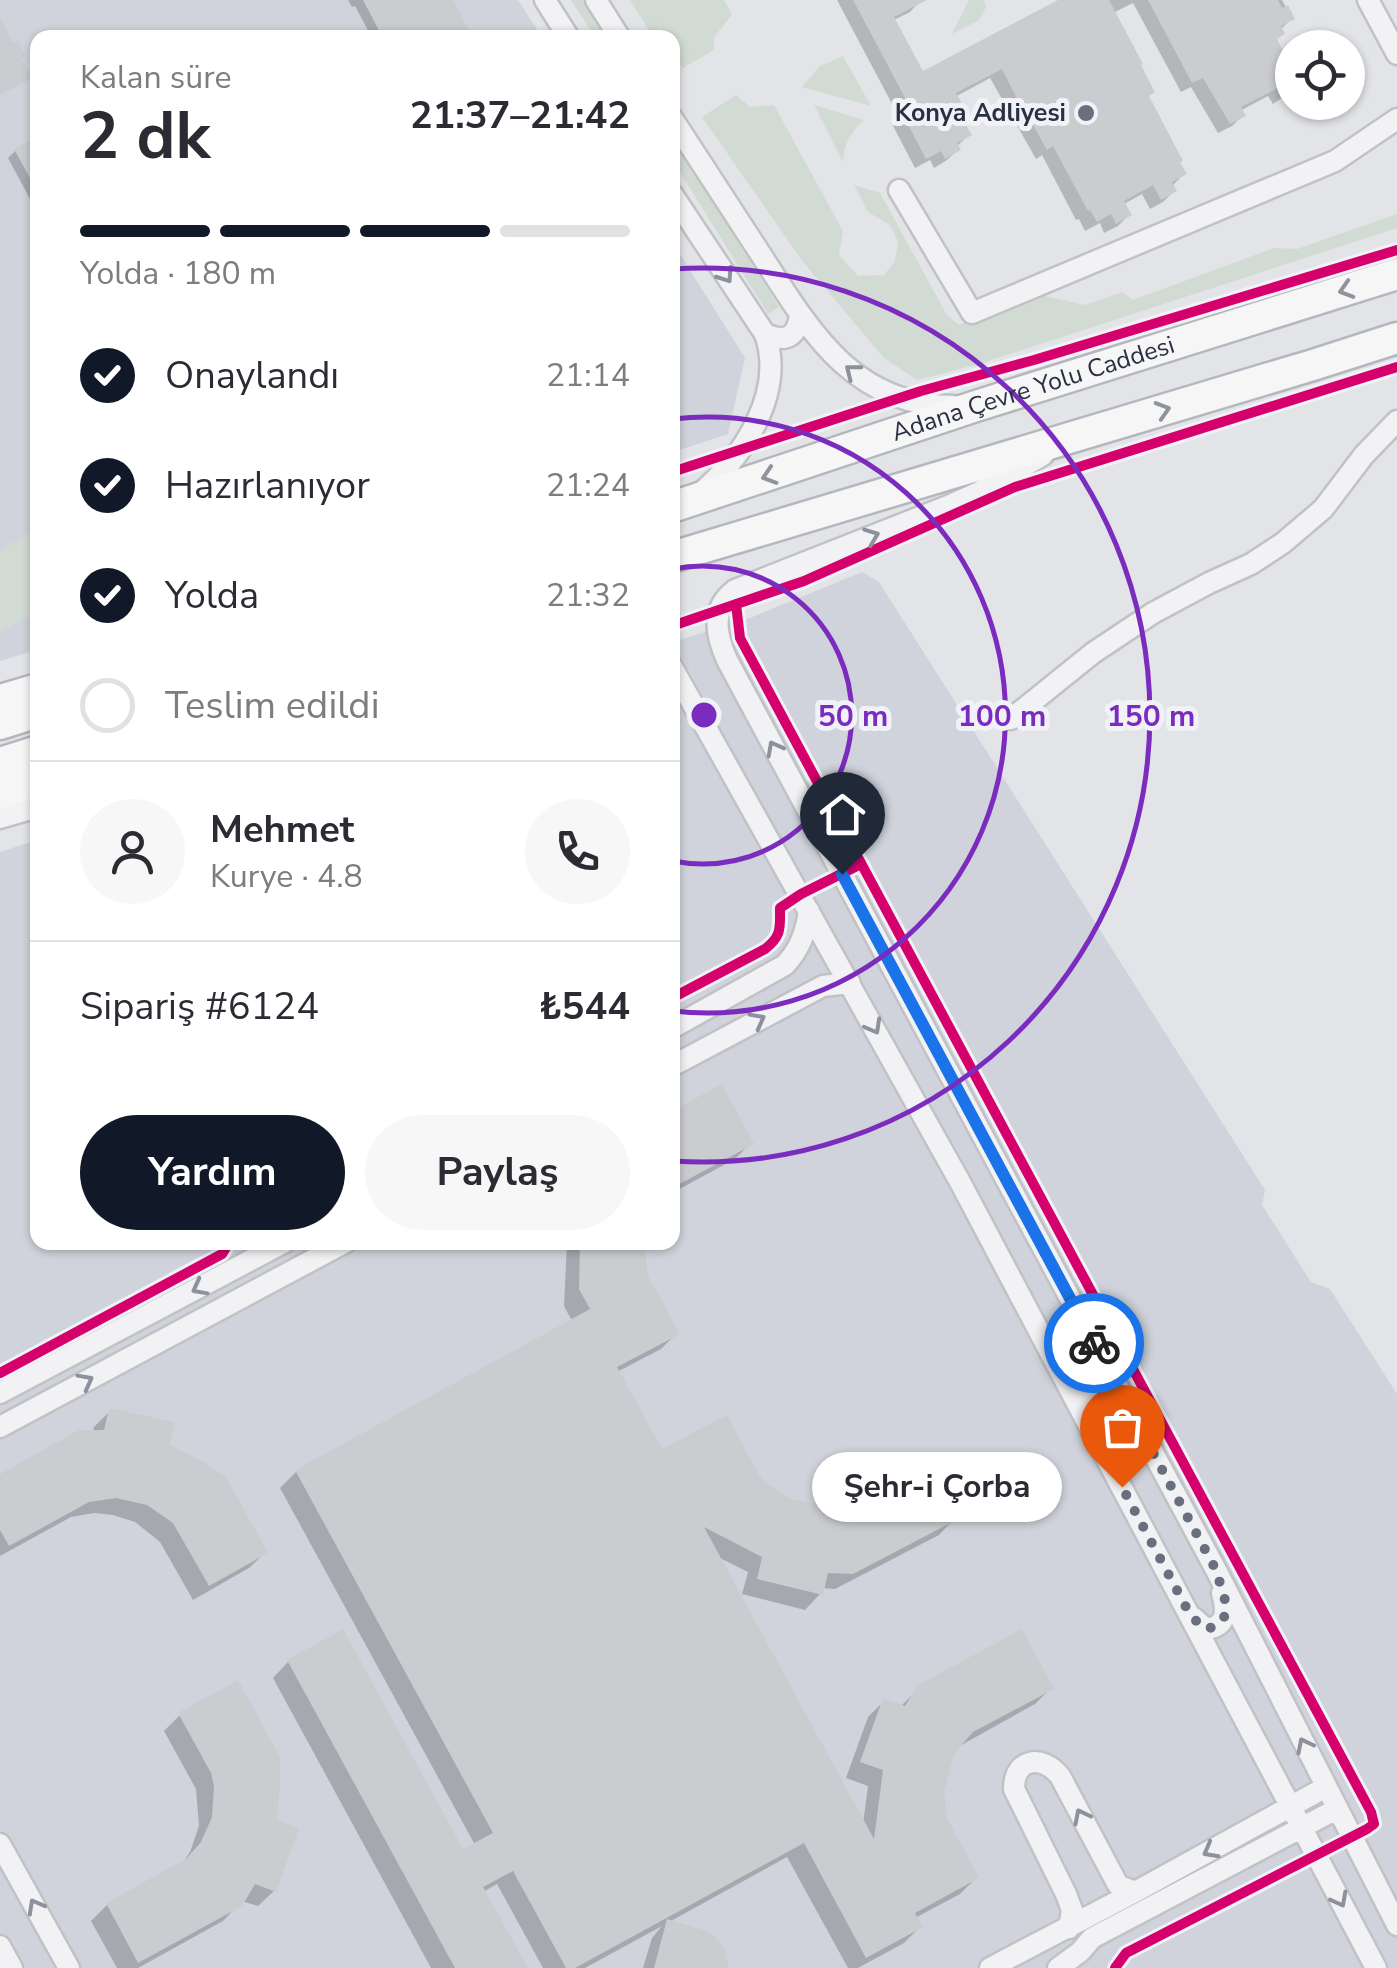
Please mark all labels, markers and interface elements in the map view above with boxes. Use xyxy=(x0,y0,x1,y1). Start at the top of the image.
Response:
map controls xyxy=(1275,30,1365,120)
button: locate xyxy=(1275,30,1365,120)
text: Kalan süre xyxy=(80,56,231,99)
text: 21:37–21:42 xyxy=(410,90,630,141)
text: 2 dk xyxy=(80,92,210,181)
place label: Konya Adliyesi xyxy=(895,96,1066,130)
marker: Konya Adliyesi xyxy=(1075,102,1097,124)
text: Yolda · 180 m xyxy=(80,252,276,295)
one-way arrow xyxy=(714,265,733,283)
one-way arrow xyxy=(1338,278,1355,299)
street label: Adana Çevre Yolu Caddesi xyxy=(887,328,1179,450)
icon: check xyxy=(80,348,135,403)
text: Onaylandı xyxy=(165,350,339,401)
text: 21:14 xyxy=(546,354,630,397)
one-way arrow xyxy=(845,366,863,383)
one-way arrow xyxy=(1154,401,1171,422)
icon: check xyxy=(80,458,135,513)
text: Hazırlanıyor xyxy=(165,460,370,511)
text: 21:24 xyxy=(546,464,630,507)
one-way arrow xyxy=(761,464,778,484)
one-way arrow xyxy=(862,527,879,548)
icon: check xyxy=(80,568,135,623)
text: Yolda xyxy=(165,570,259,621)
text: 21:32 xyxy=(546,574,630,617)
text: Teslim edildi xyxy=(165,680,380,731)
text: 50 m xyxy=(818,696,888,737)
text: 100 m xyxy=(958,696,1046,737)
text: 150 m xyxy=(1107,696,1195,737)
centre of rings xyxy=(686,697,722,733)
one-way arrow xyxy=(767,740,786,758)
pin xyxy=(800,772,885,875)
icon: home xyxy=(815,787,870,842)
button: person xyxy=(80,799,185,904)
button: phone xyxy=(525,799,630,904)
text: Mehmet xyxy=(210,804,354,855)
text: Kurye · 4.8 xyxy=(210,855,363,898)
text: Sipariş #6124 xyxy=(80,981,319,1032)
text: ₺544 xyxy=(539,981,630,1032)
one-way arrow xyxy=(748,1013,766,1032)
one-way arrow xyxy=(861,1016,881,1034)
button: Yardım xyxy=(80,1115,345,1230)
button: Paylaş xyxy=(365,1115,630,1230)
one-way arrow xyxy=(191,1276,209,1295)
courier xyxy=(1044,1293,1144,1393)
icon: bike xyxy=(1067,1316,1122,1371)
one-way arrow xyxy=(76,1374,94,1393)
pin xyxy=(1080,1385,1165,1488)
icon: bag xyxy=(1095,1400,1150,1455)
callout: Şehr-i Çorba xyxy=(812,1452,1062,1522)
text: Şehr-i Çorba xyxy=(843,1465,1031,1508)
one-way arrow xyxy=(1297,1738,1316,1756)
one-way arrow xyxy=(1074,1808,1093,1826)
one-way arrow xyxy=(1202,1839,1220,1859)
one-way arrow xyxy=(1327,1890,1347,1908)
one-way arrow xyxy=(27,1899,47,1917)

